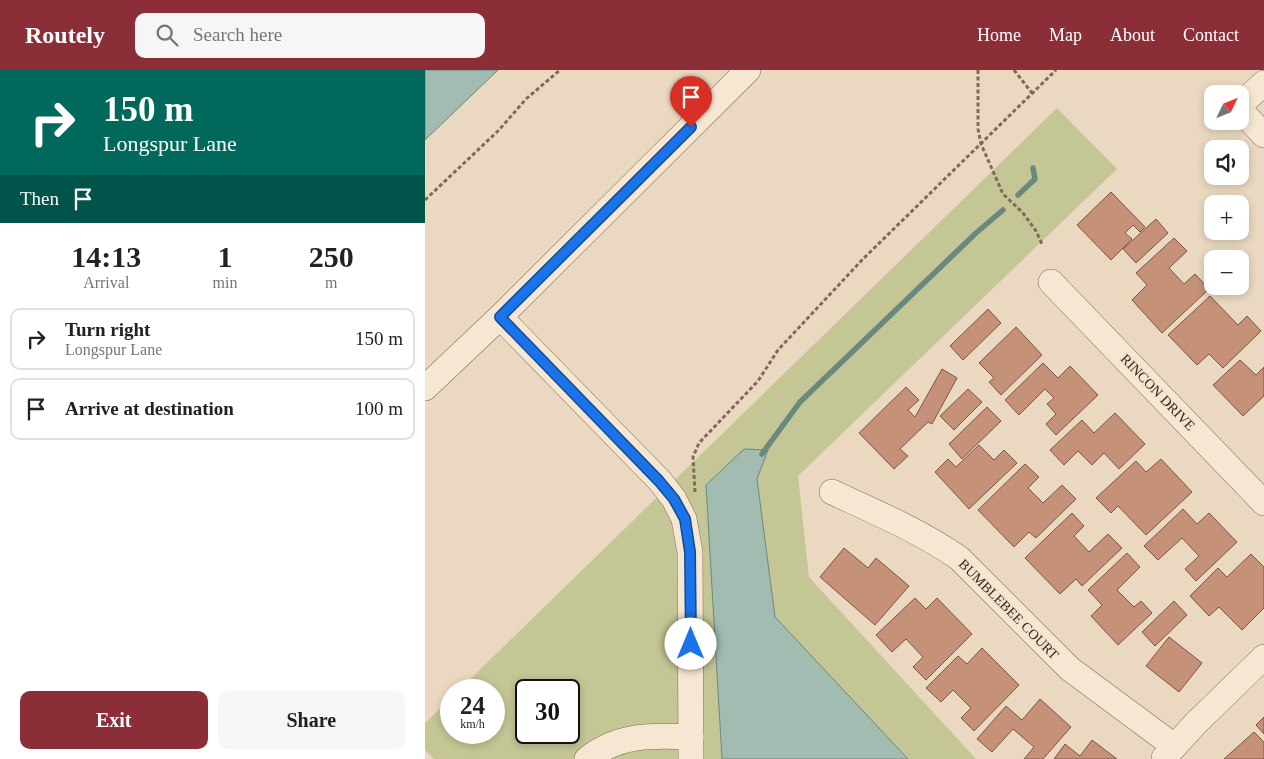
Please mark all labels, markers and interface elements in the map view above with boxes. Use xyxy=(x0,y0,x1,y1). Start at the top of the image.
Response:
search box xyxy=(135,13,485,58)
icon: search xyxy=(153,21,181,49)
text: Routely xyxy=(25,22,105,48)
text: Search here xyxy=(193,24,282,45)
text: Home xyxy=(977,25,1021,45)
text: Map xyxy=(1049,25,1082,45)
text: About xyxy=(1110,25,1155,45)
text: Contact xyxy=(1183,25,1239,45)
pin xyxy=(670,76,712,127)
icon: arrive xyxy=(677,83,705,111)
north arrow xyxy=(1204,85,1249,130)
map controls xyxy=(1204,85,1249,295)
icon: right xyxy=(20,90,85,155)
text: 150 m xyxy=(103,90,193,129)
text: Longspur Lane xyxy=(103,131,237,156)
button: sound xyxy=(1204,140,1249,185)
icon: arrive xyxy=(69,185,97,213)
text: Then xyxy=(20,188,59,209)
button: + xyxy=(1204,195,1249,240)
text: 14:13 xyxy=(71,240,141,273)
text: 1 xyxy=(217,240,232,273)
text: 250 xyxy=(309,240,354,273)
button: − xyxy=(1204,250,1249,295)
text: Arrival xyxy=(83,274,129,291)
text: min xyxy=(213,274,237,291)
text: m xyxy=(325,274,337,291)
text: Turn right xyxy=(65,319,150,340)
icon: right xyxy=(22,325,50,353)
text: 150 m xyxy=(355,328,403,349)
text: Longspur Lane xyxy=(65,341,162,358)
street label: RINCON DRIVE xyxy=(1118,351,1198,434)
icon: arrive xyxy=(22,395,50,423)
text: Arrive at destination xyxy=(65,398,234,419)
text: 100 m xyxy=(355,398,403,419)
street label: BUMBLEBEE COURT xyxy=(956,556,1062,663)
position arrow xyxy=(664,617,716,669)
speed limit sign: 30 xyxy=(515,679,580,744)
button: Exit xyxy=(20,691,208,749)
button: Share xyxy=(218,691,405,749)
text: 24 xyxy=(460,692,485,719)
text: km/h xyxy=(460,717,485,731)

